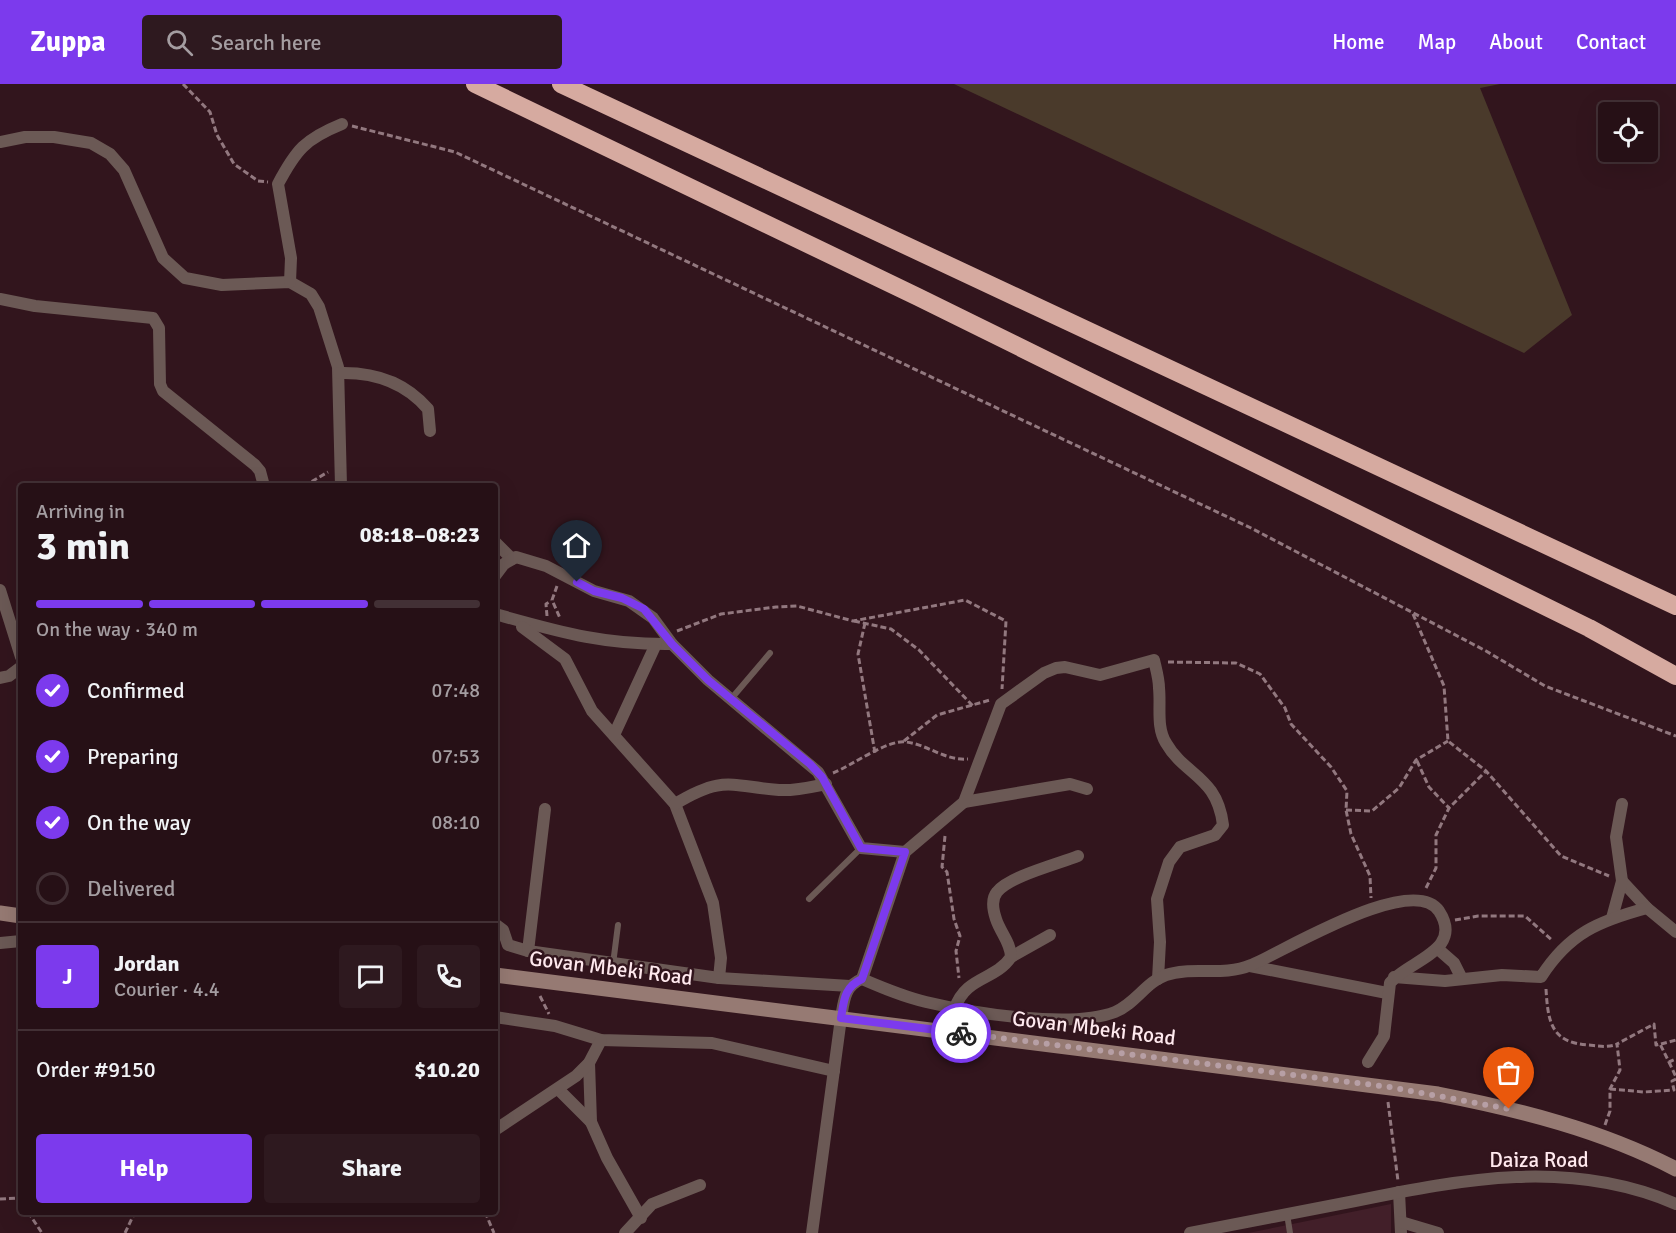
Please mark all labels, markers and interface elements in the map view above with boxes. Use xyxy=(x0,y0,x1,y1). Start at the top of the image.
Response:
search box xyxy=(142,15,562,69)
text: Zuppa xyxy=(30,25,106,59)
icon: search xyxy=(163,26,196,59)
text: Search here xyxy=(211,29,322,56)
text: Home xyxy=(1332,29,1385,55)
text: Map xyxy=(1418,29,1456,55)
text: About xyxy=(1489,29,1543,55)
text: Contact xyxy=(1576,29,1646,55)
map controls xyxy=(1598,102,1658,162)
button: locate xyxy=(1598,102,1658,162)
text: Arriving in xyxy=(36,499,125,524)
pin xyxy=(551,520,602,582)
text: 08:18–08:23 xyxy=(360,521,480,548)
text: 3 min xyxy=(36,522,130,570)
icon: home xyxy=(560,529,593,562)
text: On the way · 340 m xyxy=(36,617,198,642)
icon: check xyxy=(36,674,69,707)
text: Confirmed xyxy=(87,677,185,704)
text: 07:48 xyxy=(431,678,480,703)
icon: check xyxy=(36,740,69,773)
text: Preparing xyxy=(87,743,179,770)
text: 07:53 xyxy=(431,744,480,769)
icon: check xyxy=(36,806,69,839)
text: On the way xyxy=(87,809,191,836)
text: 08:10 xyxy=(431,810,480,835)
text: Delivered xyxy=(87,875,175,902)
button: chat xyxy=(339,945,402,1008)
button: phone xyxy=(417,945,480,1008)
street label: Govan Mbeki Road xyxy=(528,945,694,991)
text: Jordan xyxy=(114,950,180,977)
text: J xyxy=(62,963,73,990)
text: Courier · 4.4 xyxy=(114,977,220,1002)
courier xyxy=(931,1003,991,1063)
street label: Govan Mbeki Road xyxy=(1011,1005,1177,1051)
icon: bike xyxy=(945,1017,978,1050)
pin xyxy=(1483,1047,1534,1109)
text: Order #9150 xyxy=(36,1056,156,1083)
text: $10.20 xyxy=(414,1056,480,1083)
icon: bag xyxy=(1492,1056,1525,1089)
button: Help xyxy=(36,1134,252,1203)
button: Share xyxy=(264,1134,480,1203)
street label: Daiza Road xyxy=(1489,1147,1589,1173)

